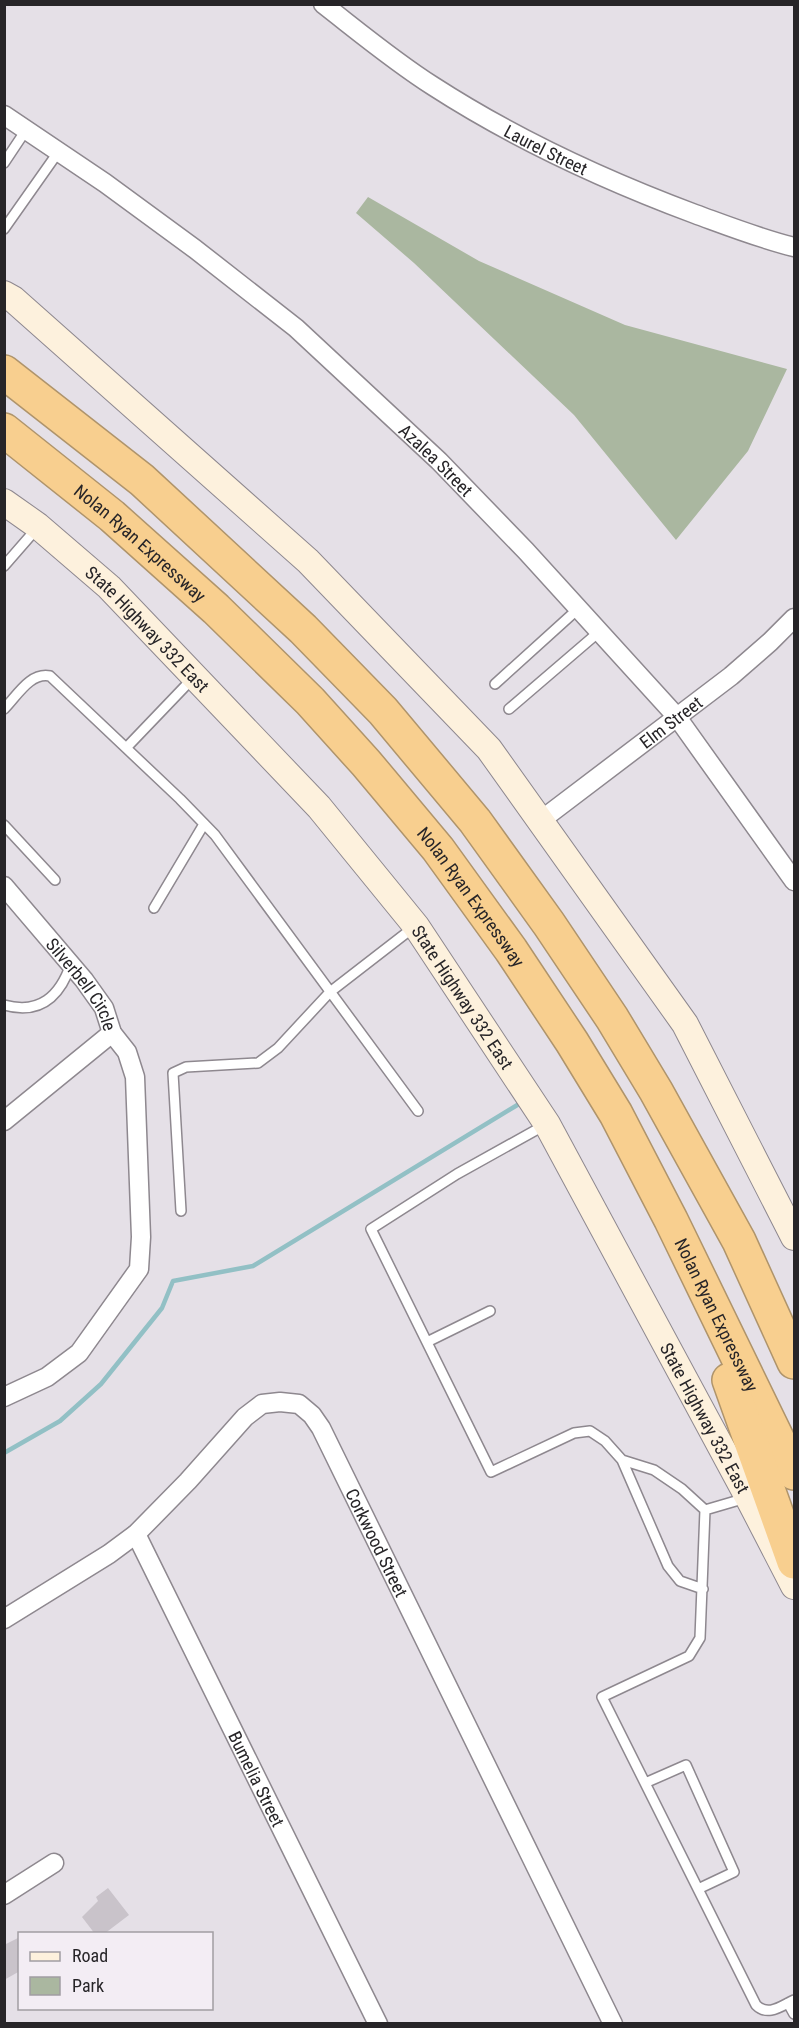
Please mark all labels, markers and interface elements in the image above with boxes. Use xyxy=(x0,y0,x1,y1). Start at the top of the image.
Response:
street label: Laurel Street xyxy=(501,120,591,179)
street label: Azalea Street xyxy=(395,419,477,500)
street label: Nolan Ryan Expressway xyxy=(70,480,211,606)
street label: State Highway 332 East xyxy=(82,561,214,696)
street label: Elm Street xyxy=(635,691,706,752)
street label: Nolan Ryan Expressway xyxy=(413,823,530,971)
street label: State Highway 332 East xyxy=(408,921,518,1073)
street label: Silverbell Circle xyxy=(42,933,121,1033)
street label: Nolan Ryan Expressway xyxy=(671,1235,763,1395)
street label: State Highway 332 East xyxy=(656,1339,754,1497)
street label: Corkwood Street xyxy=(342,1485,412,1600)
street label: Bumelia Street xyxy=(224,1728,289,1830)
legend xyxy=(18,1932,213,2010)
text: Road xyxy=(72,1945,108,1966)
text: Park xyxy=(72,1975,104,1996)

